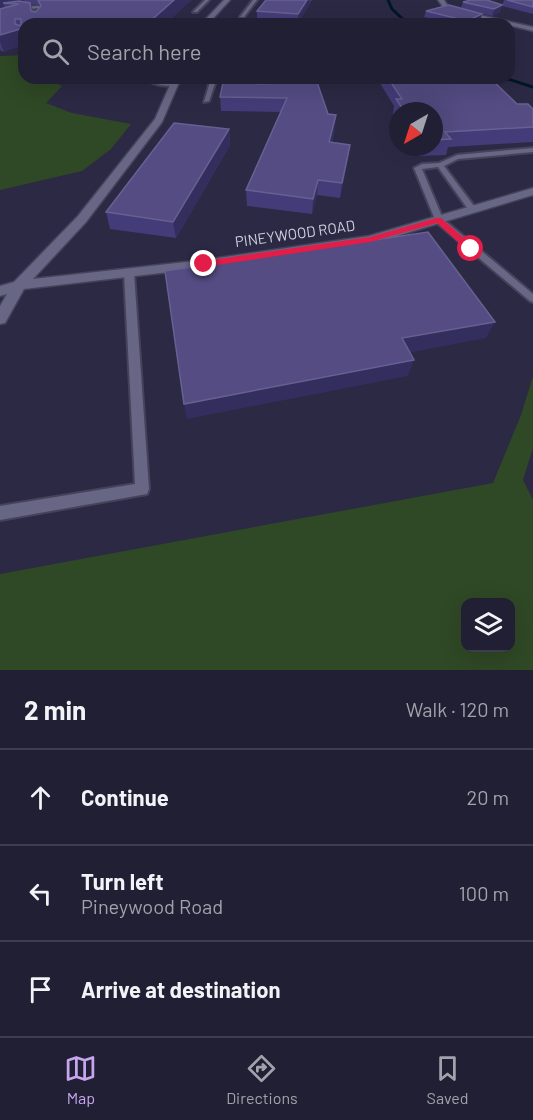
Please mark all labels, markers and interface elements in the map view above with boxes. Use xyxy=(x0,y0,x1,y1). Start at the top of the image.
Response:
search box xyxy=(18,18,515,84)
icon: search xyxy=(39,35,72,68)
text: Search here xyxy=(87,38,201,64)
north arrow xyxy=(389,102,443,156)
street label: PINEYWOOD ROAD xyxy=(234,216,356,250)
route start xyxy=(457,235,483,261)
route end xyxy=(190,250,216,276)
map controls xyxy=(461,598,515,652)
button: layers xyxy=(461,598,515,652)
text: 2 min xyxy=(24,694,86,725)
text: Walk · 120 m xyxy=(406,697,509,721)
icon: ahead xyxy=(24,781,57,814)
text: Continue xyxy=(81,784,169,810)
text: 20 m xyxy=(466,785,509,809)
text: Turn left xyxy=(81,868,164,894)
icon: left xyxy=(24,877,57,910)
text: 100 m xyxy=(459,881,509,905)
text: Pineywood Road xyxy=(81,894,223,918)
icon: arrive xyxy=(24,973,57,1006)
text: Arrive at destination xyxy=(81,976,280,1002)
tab: Map xyxy=(64,1052,97,1107)
tab: Directions xyxy=(226,1052,298,1107)
tab: Saved xyxy=(427,1052,469,1107)

